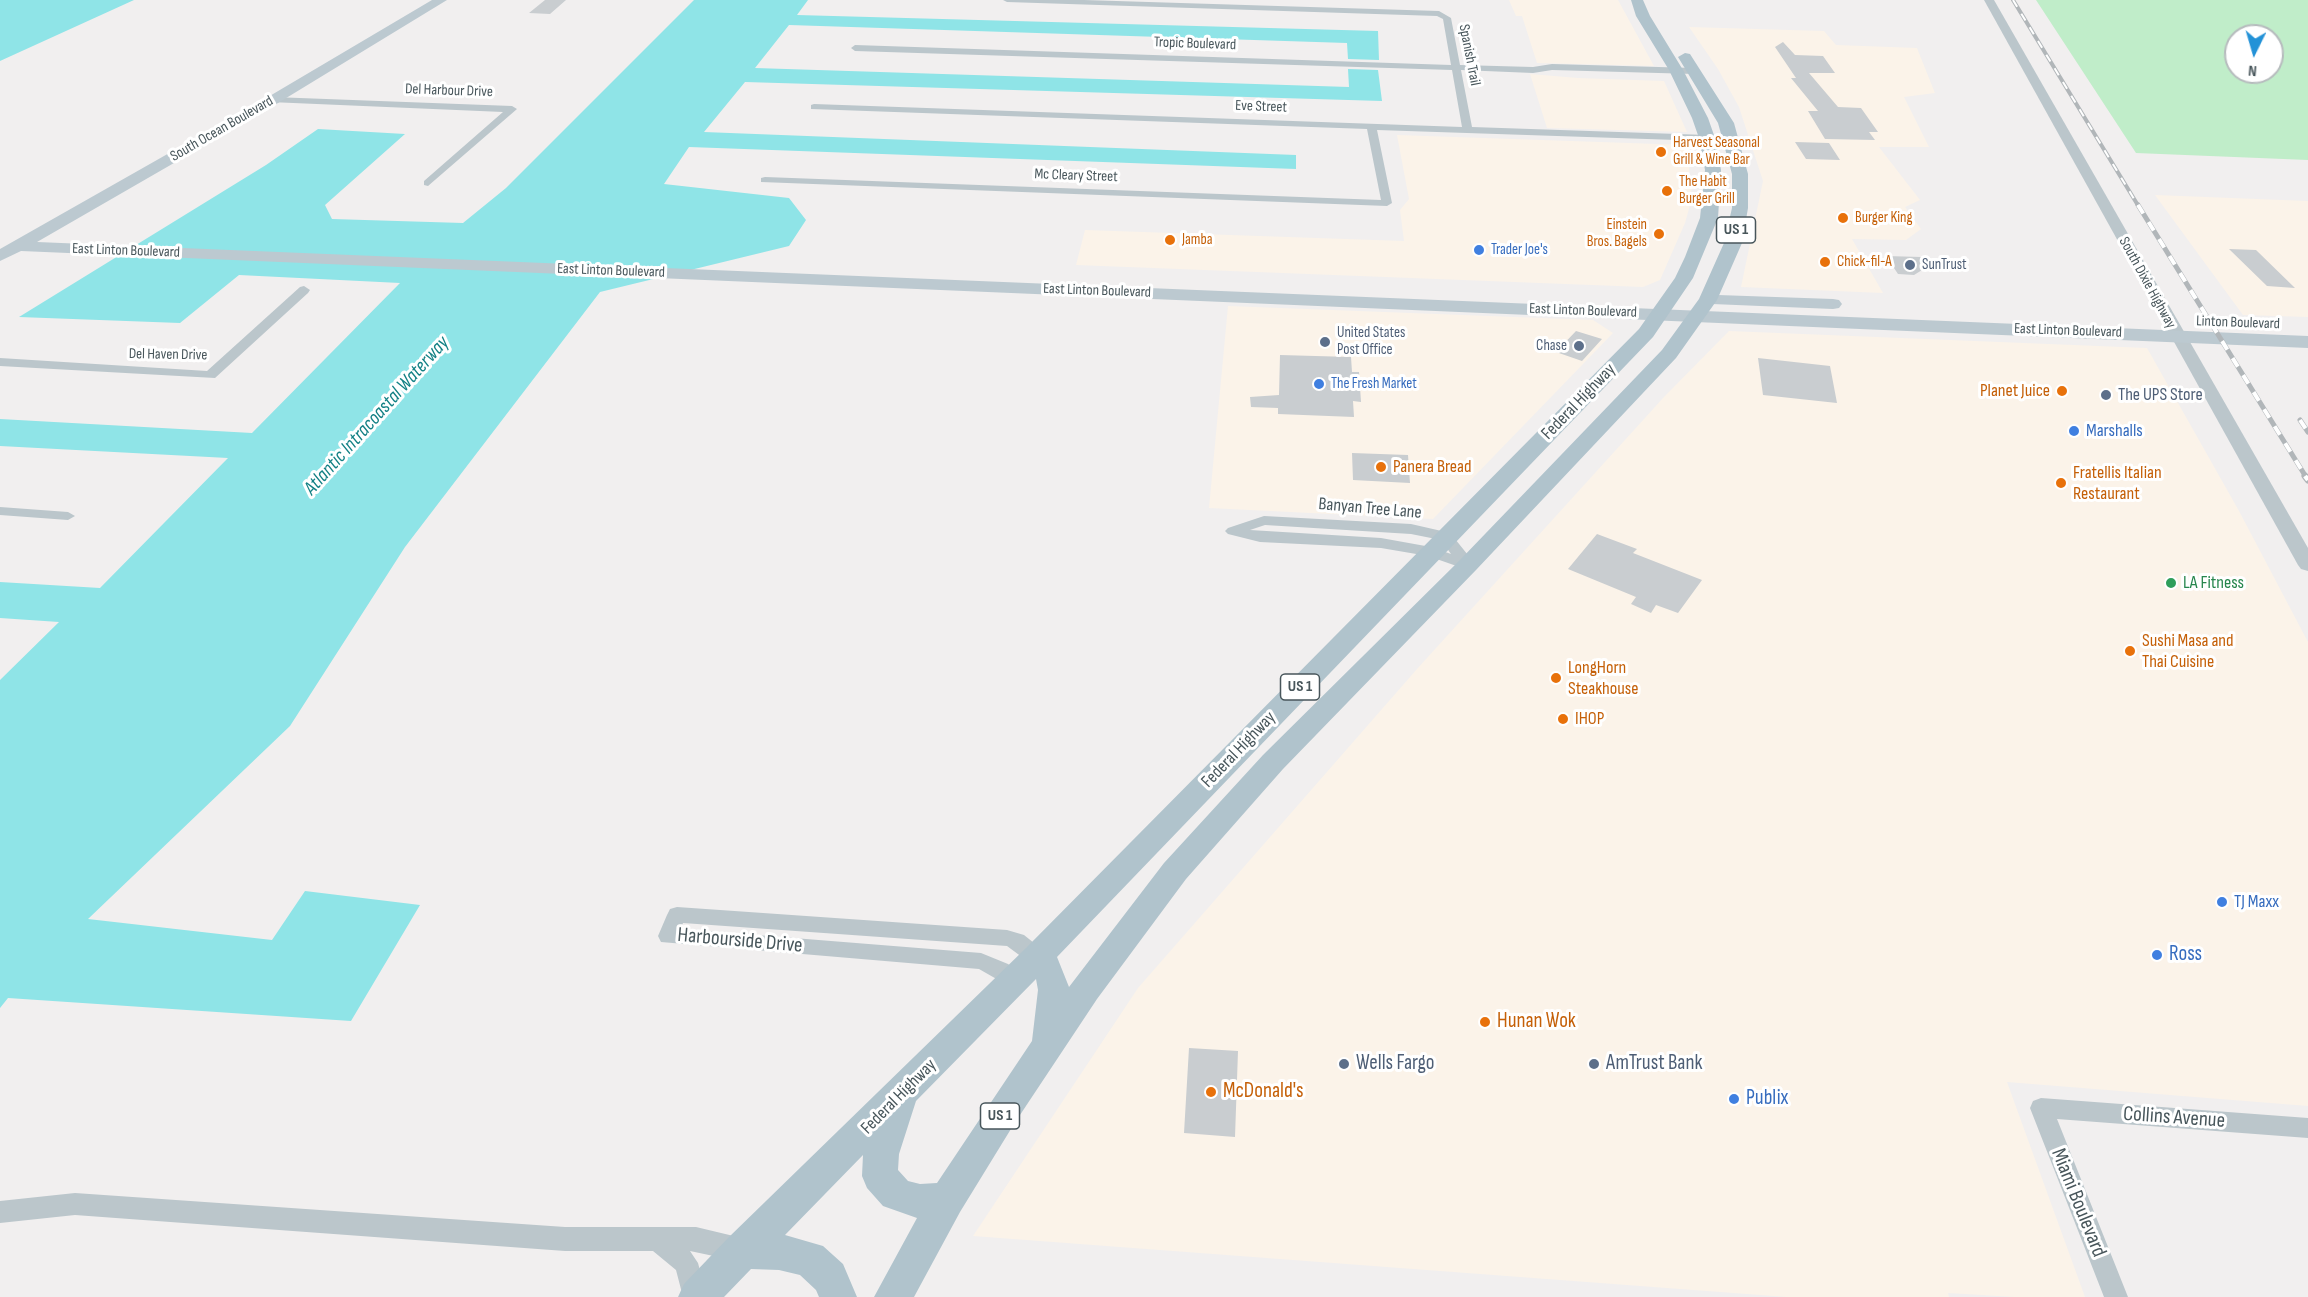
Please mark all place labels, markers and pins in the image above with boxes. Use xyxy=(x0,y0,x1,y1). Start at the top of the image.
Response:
place label: Harvest Seasonal Grill & Wine Bar xyxy=(1673,134,1760,169)
marker: Harvest Seasonal Grill & Wine Bar xyxy=(1654,145,1668,159)
place label: The Habit Burger Grill xyxy=(1679,173,1735,208)
marker: The Habit Burger Grill xyxy=(1660,184,1674,198)
place label: Burger King xyxy=(1855,209,1913,227)
marker: Burger King xyxy=(1836,211,1850,225)
place label: Einstein Bros. Bagels xyxy=(1587,216,1647,251)
marker: Einstein Bros. Bagels xyxy=(1652,227,1666,241)
place label: Jamba xyxy=(1182,231,1212,249)
marker: Jamba xyxy=(1163,233,1177,247)
place label: Trader Joe's xyxy=(1491,241,1548,259)
marker: Trader Joe's xyxy=(1472,243,1486,257)
place label: Chick-fil-A xyxy=(1837,253,1892,271)
marker: Chick-fil-A xyxy=(1818,255,1832,269)
place label: SunTrust xyxy=(1922,256,1967,274)
marker: SunTrust xyxy=(1903,258,1917,272)
place label: United States Post Office xyxy=(1337,324,1405,359)
marker: United States Post Office xyxy=(1318,335,1332,349)
place label: Chase xyxy=(1536,337,1567,355)
marker: Chase xyxy=(1572,339,1586,353)
place label: The Fresh Market xyxy=(1331,375,1417,393)
marker: The Fresh Market xyxy=(1312,377,1326,391)
place label: Planet Juice xyxy=(1980,380,2050,402)
marker: Planet Juice xyxy=(2055,384,2069,398)
place label: The UPS Store xyxy=(2118,384,2203,406)
marker: The UPS Store xyxy=(2099,388,2113,402)
place label: Marshalls xyxy=(2086,420,2143,442)
marker: Marshalls xyxy=(2067,424,2081,438)
place label: Panera Bread xyxy=(1393,456,1471,478)
marker: Panera Bread xyxy=(1374,460,1388,474)
place label: Fratellis Italian Restaurant xyxy=(2073,462,2162,504)
marker: Fratellis Italian Restaurant xyxy=(2054,476,2068,490)
place label: LA Fitness xyxy=(2183,572,2244,594)
marker: LA Fitness xyxy=(2164,576,2178,590)
place label: Sushi Masa and Thai Cuisine xyxy=(2142,630,2234,672)
marker: Sushi Masa and Thai Cuisine xyxy=(2123,644,2137,658)
place label: LongHorn Steakhouse xyxy=(1568,657,1638,700)
marker: LongHorn Steakhouse xyxy=(1549,671,1563,685)
place label: IHOP xyxy=(1575,708,1604,730)
marker: IHOP xyxy=(1556,712,1570,726)
place label: TJ Maxx xyxy=(2234,891,2279,913)
marker: TJ Maxx xyxy=(2215,895,2229,909)
place label: Ross xyxy=(2169,942,2202,968)
marker: Ross xyxy=(2150,948,2164,962)
place label: Hunan Wok xyxy=(1497,1009,1576,1035)
marker: Hunan Wok xyxy=(1478,1015,1492,1029)
place label: Wells Fargo xyxy=(1356,1051,1435,1077)
place label: AmTrust Bank xyxy=(1606,1051,1702,1077)
marker: Wells Fargo xyxy=(1337,1057,1351,1071)
marker: AmTrust Bank xyxy=(1587,1057,1601,1071)
place label: McDonald's xyxy=(1223,1079,1303,1105)
marker: McDonald's xyxy=(1204,1085,1218,1099)
place label: Publix xyxy=(1746,1086,1788,1112)
marker: Publix xyxy=(1727,1092,1741,1106)

